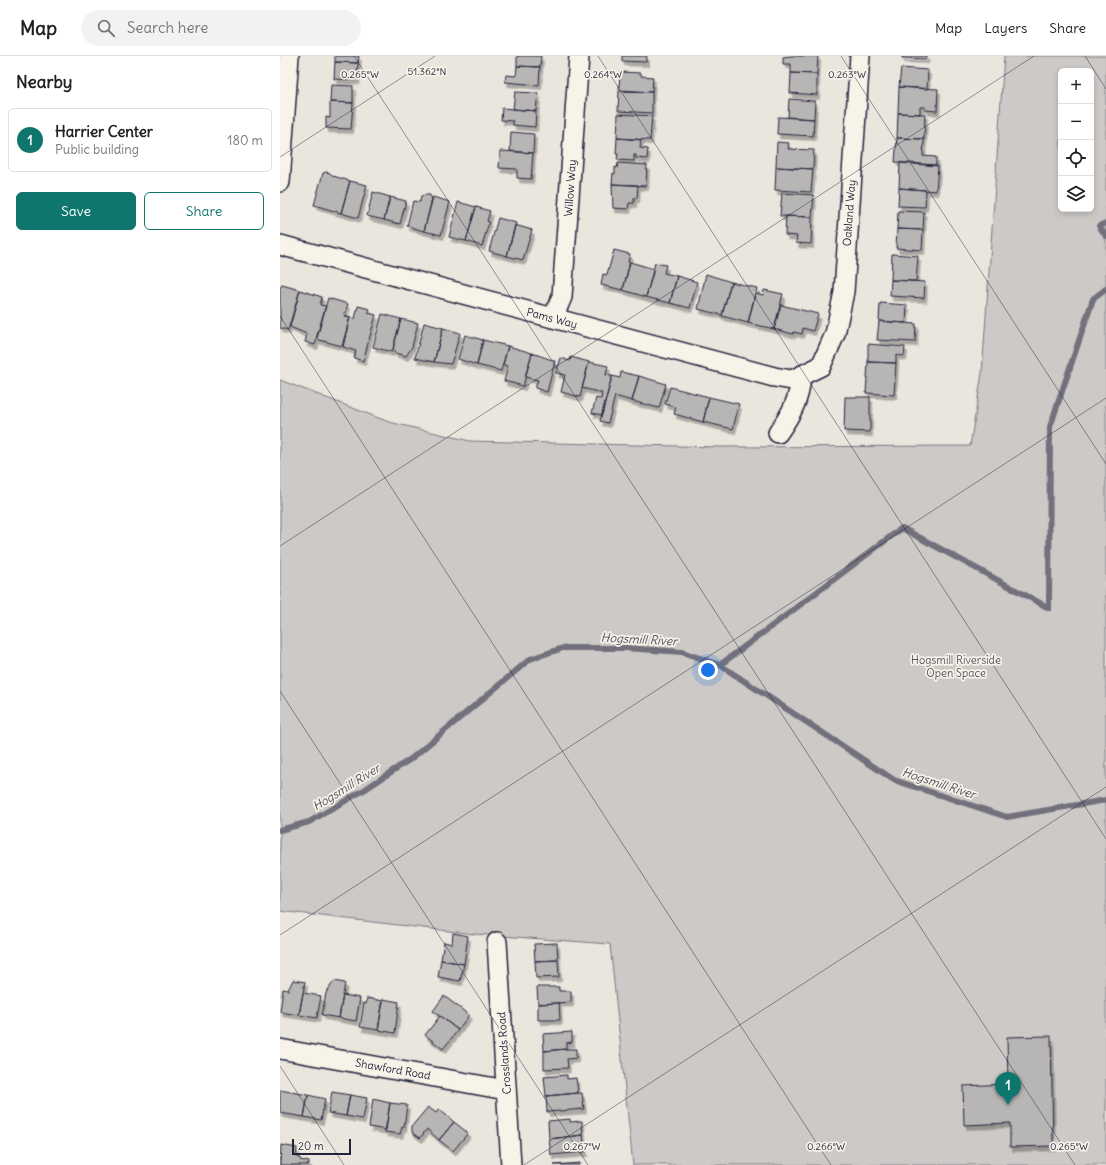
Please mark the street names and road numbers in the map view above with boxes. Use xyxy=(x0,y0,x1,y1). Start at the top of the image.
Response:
street label: Willow Way xyxy=(561,159,579,217)
street label: Oakland Way xyxy=(840,179,858,247)
street label: Pams Way xyxy=(525,305,579,331)
street label: Crosslands Road xyxy=(494,1011,514,1095)
street label: Shawford Road xyxy=(354,1055,432,1083)

